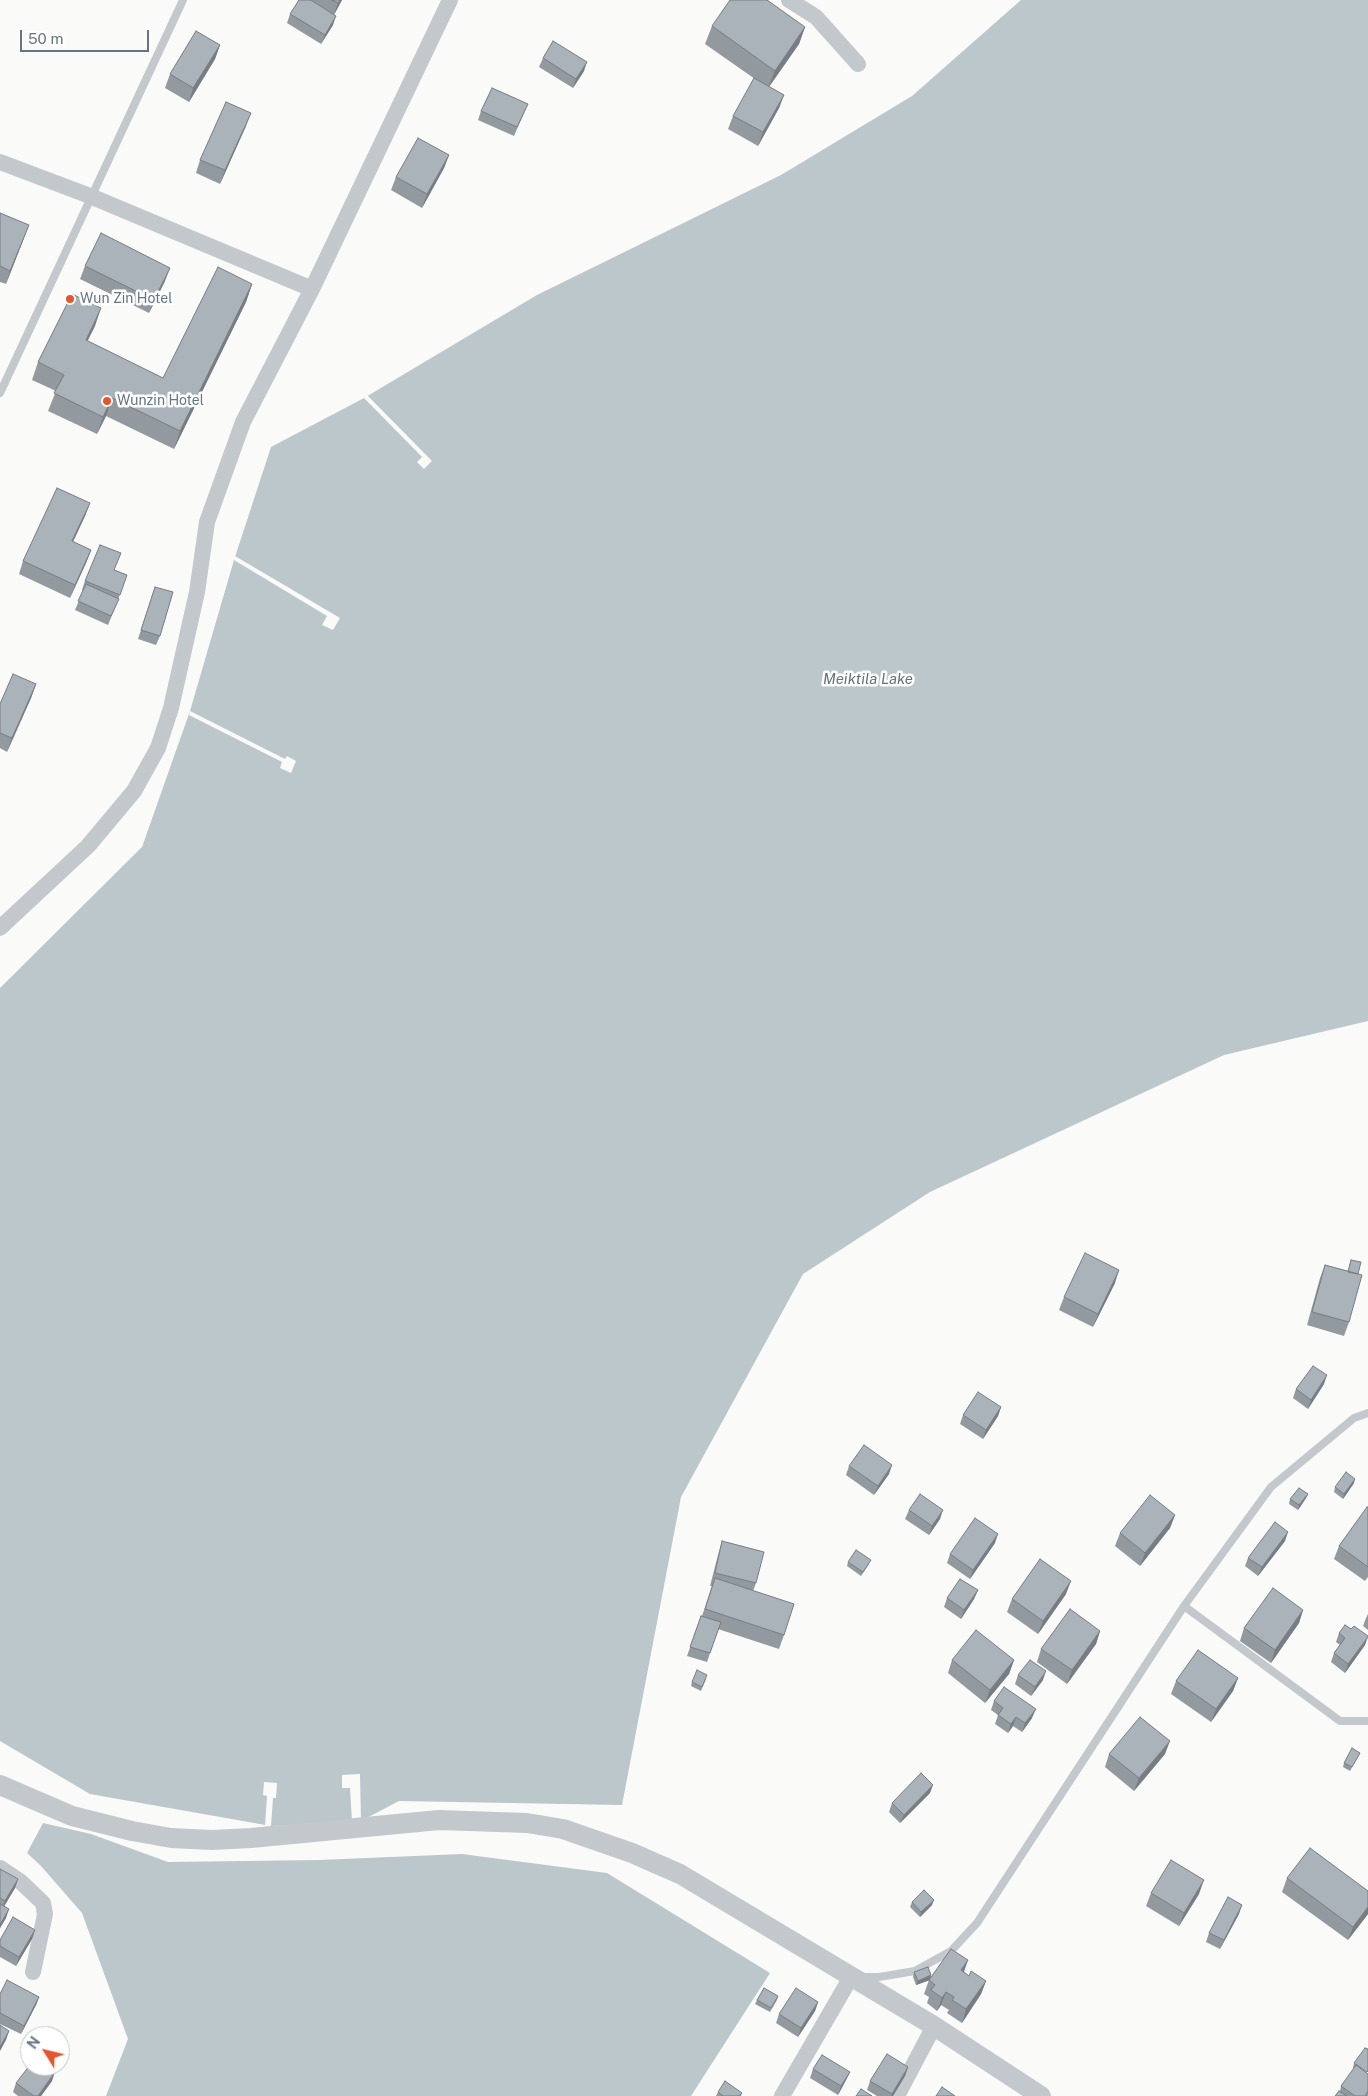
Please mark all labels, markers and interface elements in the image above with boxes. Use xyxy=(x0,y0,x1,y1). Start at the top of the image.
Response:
scale bar xyxy=(22,20,151,52)
text: 50 m xyxy=(28,30,63,47)
place label: Wun Zin Hotel xyxy=(80,291,172,307)
marker: Wun Zin Hotel xyxy=(64,293,76,305)
place label: Wunzin Hotel xyxy=(117,393,204,409)
marker: Wunzin Hotel xyxy=(101,395,113,407)
water label: Meiktila Lake xyxy=(823,670,913,688)
north arrow xyxy=(20,2026,70,2076)
text: N xyxy=(24,2034,43,2052)

